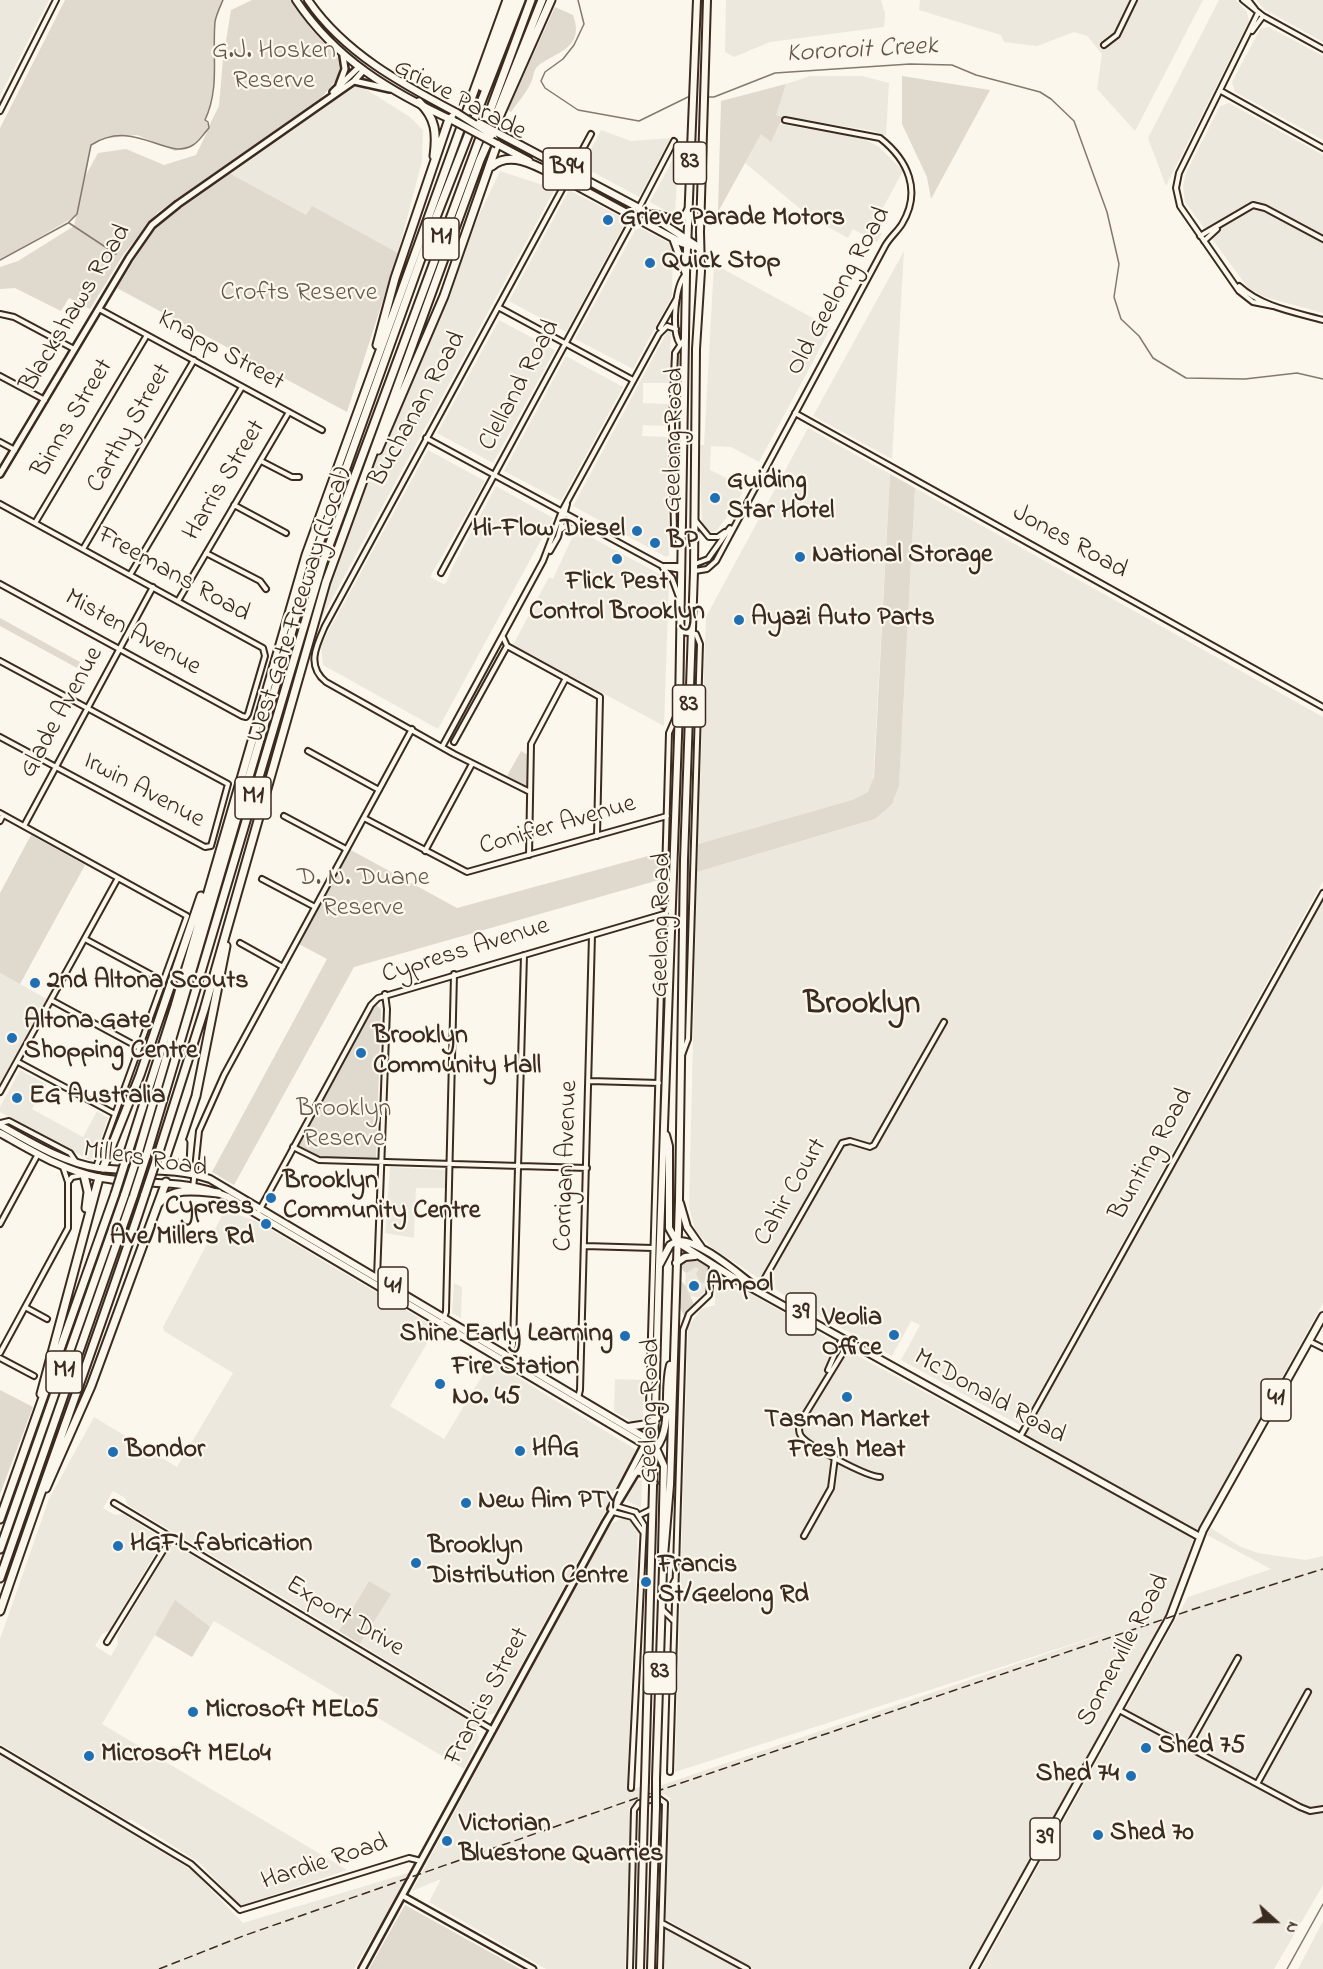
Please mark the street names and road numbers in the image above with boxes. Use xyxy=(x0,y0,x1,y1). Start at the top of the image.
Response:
street label: Grieve Parade xyxy=(387,53,531,149)
road number: 83 xyxy=(674,142,706,184)
road number: B94 xyxy=(543,148,591,190)
street label: Old Geelong Road xyxy=(781,202,899,382)
road number: M1 xyxy=(423,218,459,260)
street label: Blackshaws Road xyxy=(15,219,139,399)
street label: Knapp Street xyxy=(151,304,289,400)
street label: Clelland Road xyxy=(474,315,568,457)
street label: Buchanan Road xyxy=(363,327,475,493)
street label: Binns Street xyxy=(26,354,122,484)
street label: Carthy Street xyxy=(82,359,180,499)
street label: Geelong Road xyxy=(659,367,693,513)
street label: Harris Street xyxy=(178,415,274,547)
street label: West Gate Freeway (Local) xyxy=(242,464,360,746)
street label: Jones Road xyxy=(1006,499,1132,587)
street label: Freemans Road xyxy=(91,521,255,631)
street label: Misten Avenue xyxy=(58,584,206,684)
street label: Glade Avenue xyxy=(14,642,112,784)
road number: 83 xyxy=(672,685,706,727)
street label: Irwin Avenue xyxy=(77,747,209,837)
road number: M1 xyxy=(235,777,271,819)
street label: Conifer Avenue xyxy=(476,790,640,864)
street label: Geelong Road xyxy=(646,852,680,998)
street label: Cypress Avenue xyxy=(379,912,553,992)
street label: Corrigan Avenue xyxy=(549,1080,587,1252)
street label: Bunting Road xyxy=(1104,1084,1202,1226)
street label: Cahir Court xyxy=(749,1134,835,1252)
street label: Millers Road xyxy=(81,1136,209,1186)
road number: 41 xyxy=(378,1267,408,1309)
road number: 39 xyxy=(786,1293,816,1335)
street label: Geelong Road xyxy=(635,1338,669,1484)
street label: McDonald Road xyxy=(908,1343,1070,1453)
road number: M1 xyxy=(46,1351,82,1393)
road number: 41 xyxy=(1261,1379,1291,1421)
street label: Somerville Road xyxy=(1072,1569,1178,1733)
street label: Export Drive xyxy=(279,1570,409,1666)
street label: Francis Street xyxy=(440,1623,538,1771)
road number: 83 xyxy=(644,1652,676,1694)
road number: 39 xyxy=(1030,1818,1060,1860)
street label: Hardie Road xyxy=(258,1829,392,1899)

